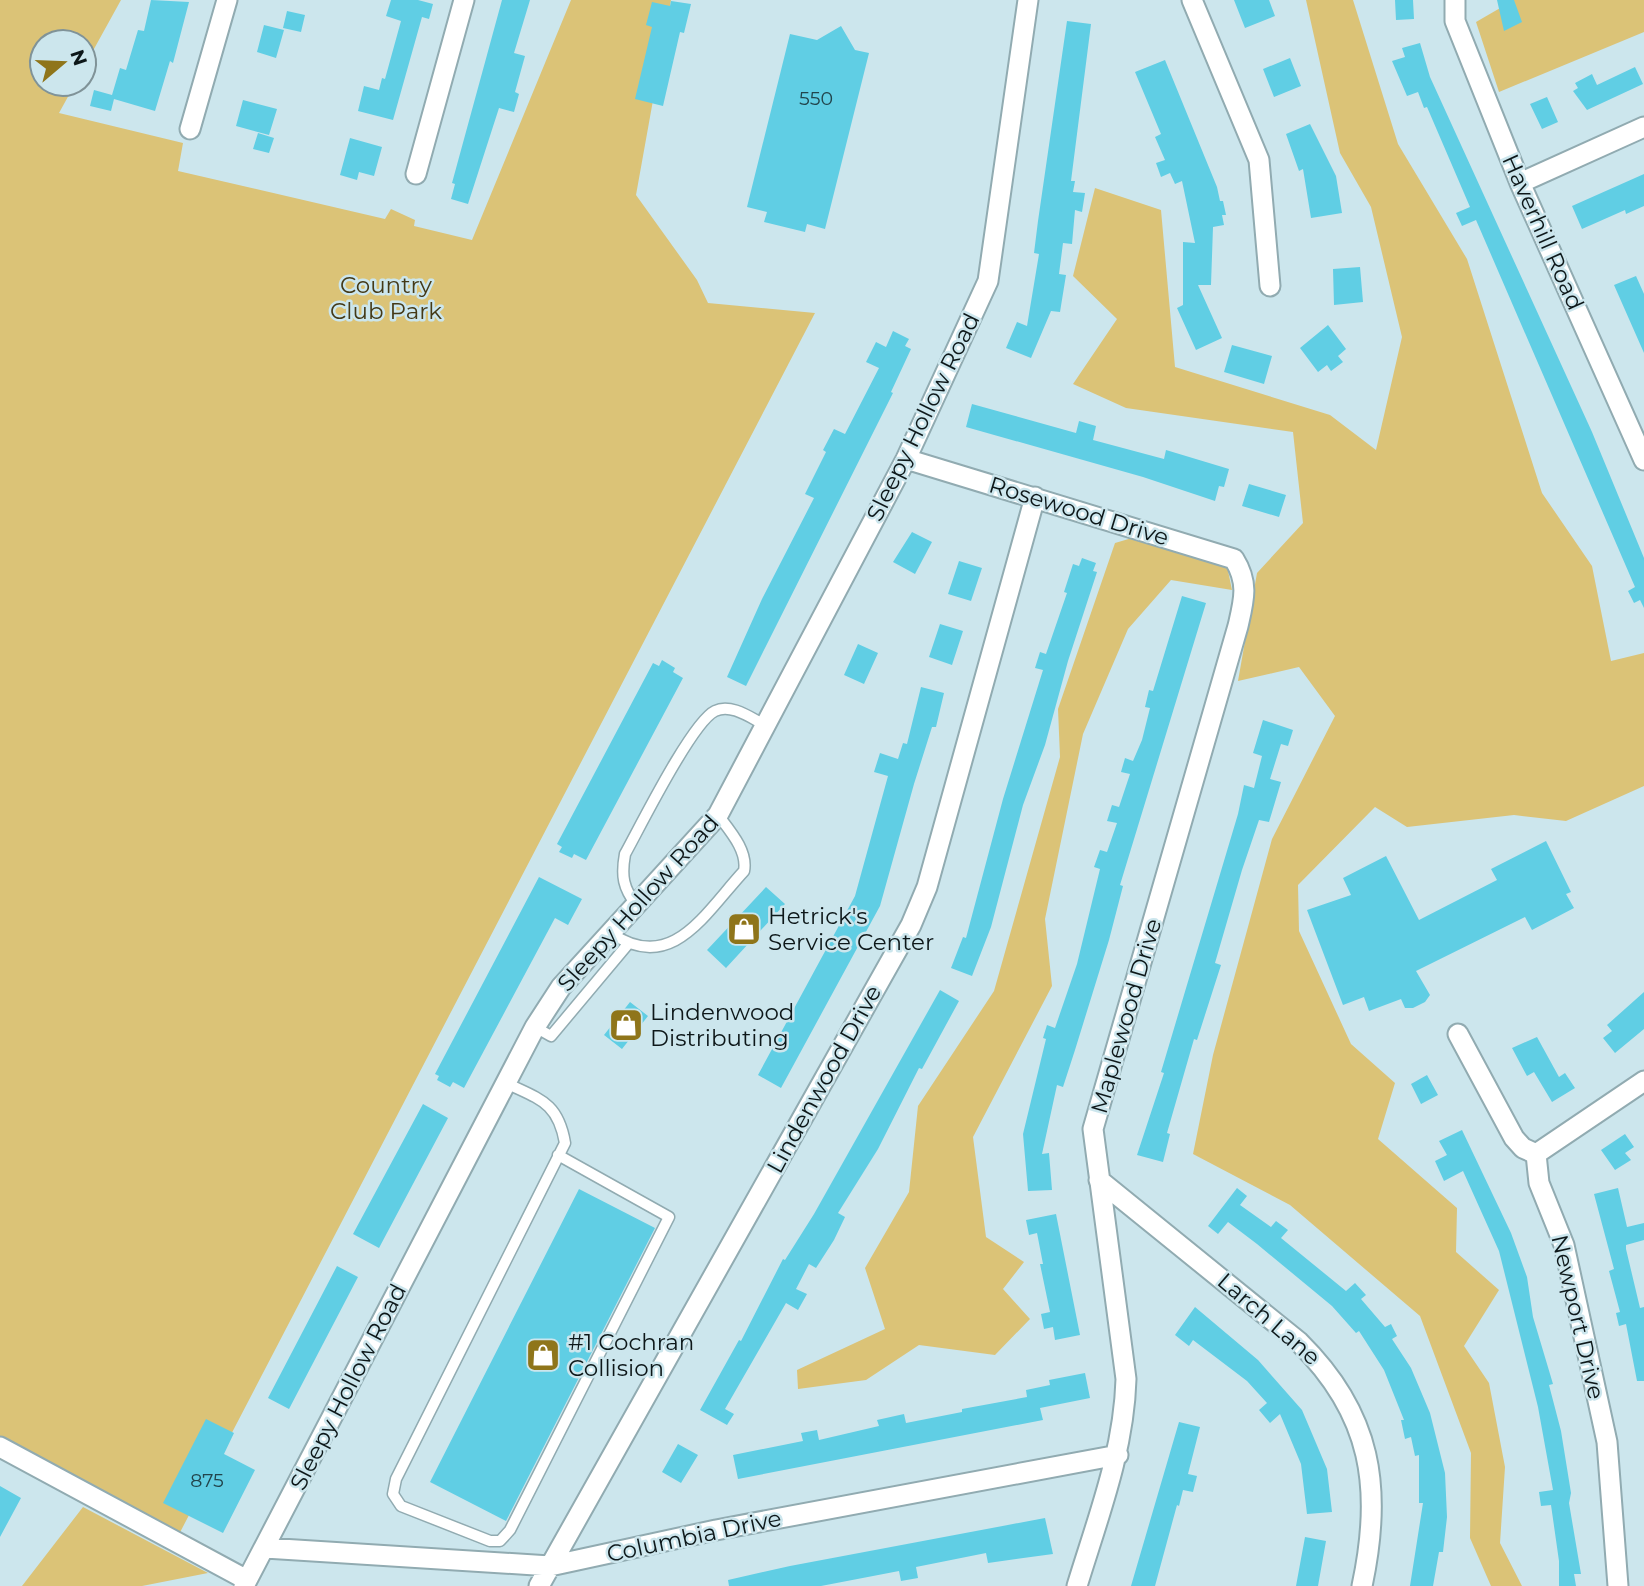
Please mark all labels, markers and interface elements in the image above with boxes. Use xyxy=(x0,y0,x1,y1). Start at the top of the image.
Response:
north arrow xyxy=(28,28,98,98)
text: N xyxy=(65,47,92,69)
house number: 550 xyxy=(799,87,833,110)
street label: Haverhill Road xyxy=(1496,150,1590,314)
park label: Country Club Park xyxy=(330,271,442,325)
street label: Sleepy Hollow Road xyxy=(860,308,986,526)
street label: Rosewood Drive xyxy=(986,470,1172,552)
street label: Sleepy Hollow Road xyxy=(551,809,725,997)
place label: Hetrick's Service Center xyxy=(768,902,934,956)
shop icon: Hetrick's Service Center xyxy=(725,910,763,948)
street label: Maplewood Drive xyxy=(1085,915,1167,1117)
street label: Lindenwood Drive xyxy=(761,980,887,1178)
place label: Lindenwood Distributing xyxy=(650,998,794,1052)
shop icon: Lindenwood Distributing xyxy=(607,1006,645,1044)
street label: Newport Drive xyxy=(1545,1232,1611,1402)
street label: Larch Lane xyxy=(1212,1267,1326,1371)
street label: Sleepy Hollow Road xyxy=(284,1279,412,1495)
place label: #1 Cochran Collision xyxy=(568,1328,694,1382)
shop icon: #1 Cochran Collision xyxy=(524,1336,562,1374)
house number: 875 xyxy=(190,1469,224,1492)
street label: Columbia Drive xyxy=(604,1504,784,1568)

